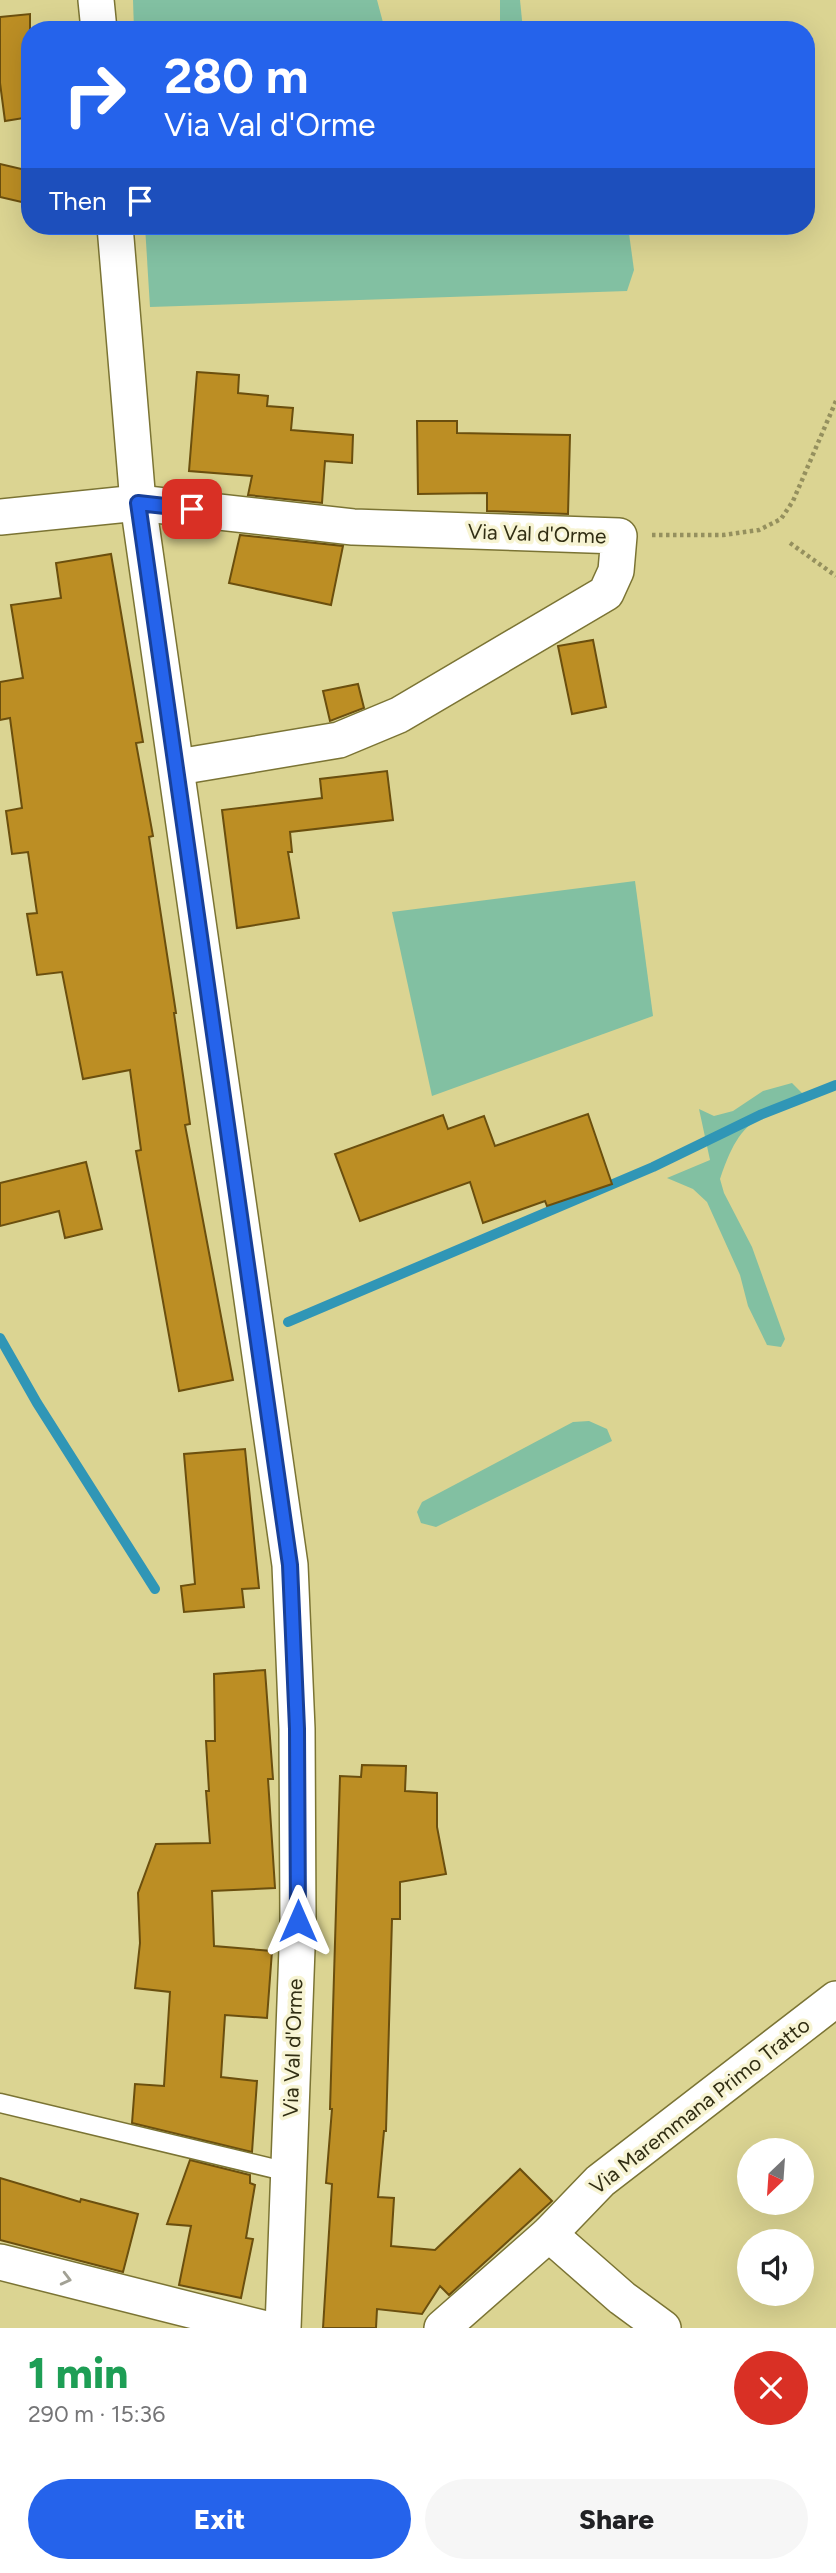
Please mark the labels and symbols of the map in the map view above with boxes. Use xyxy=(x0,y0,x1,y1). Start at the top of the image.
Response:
pin xyxy=(162,479,222,539)
street label: Via Val d'Orme xyxy=(467,519,607,548)
position arrow xyxy=(261,1884,335,1958)
street label: Via Val d'Orme xyxy=(278,1978,307,2118)
street label: Via Maremmana Primo Tratto xyxy=(585,2012,815,2199)
north arrow xyxy=(737,2138,814,2216)
one-way arrow xyxy=(60,2271,72,2285)

